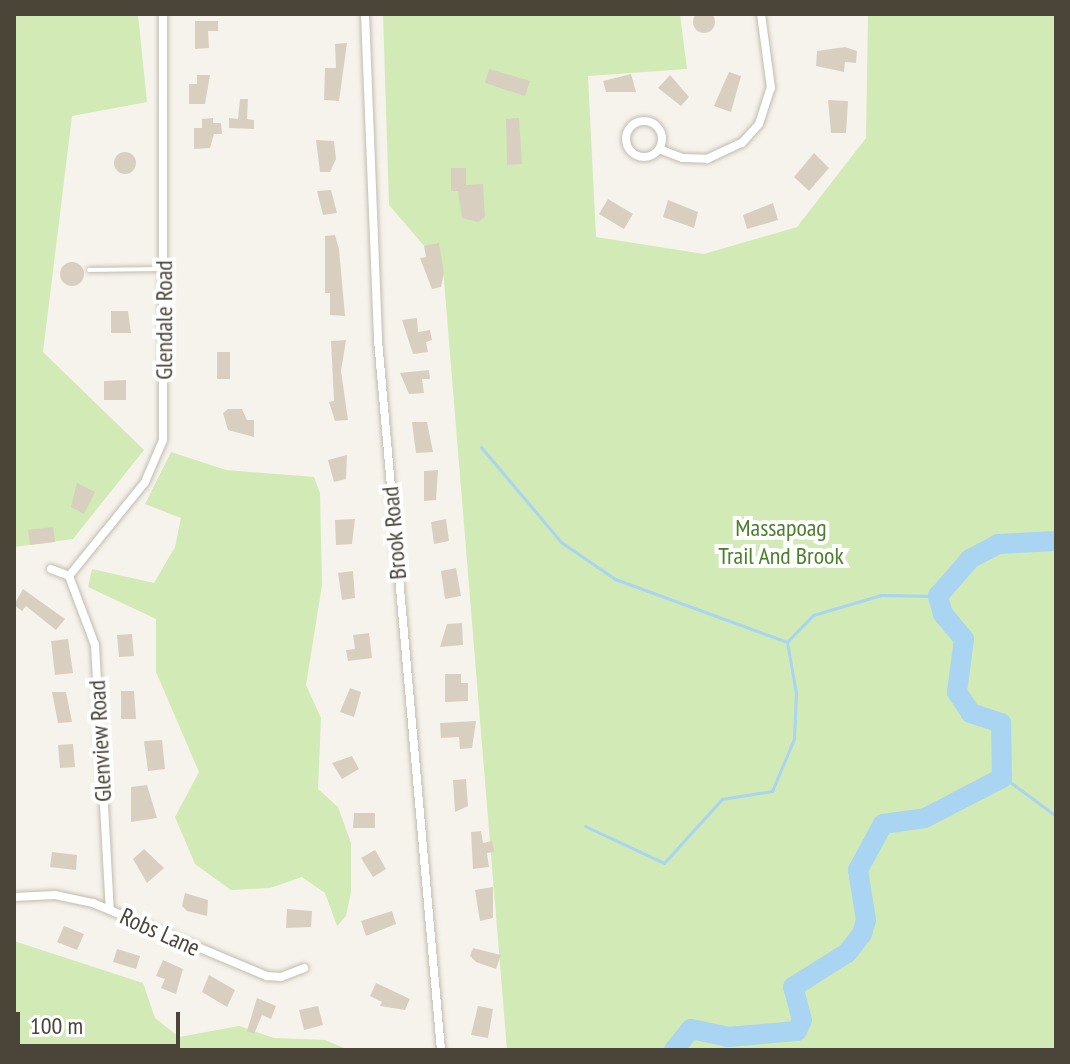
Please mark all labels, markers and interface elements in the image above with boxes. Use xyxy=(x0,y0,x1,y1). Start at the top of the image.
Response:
street label: Glendale Road xyxy=(150,260,178,380)
street label: Brook Road xyxy=(376,485,412,581)
park label: Massapoag Trail And Brook xyxy=(718,514,844,570)
street label: Glenview Road xyxy=(82,679,118,803)
street label: Robs Lane xyxy=(116,902,204,962)
scale bar xyxy=(20,996,184,1046)
text: 100 m xyxy=(30,1010,83,1041)

